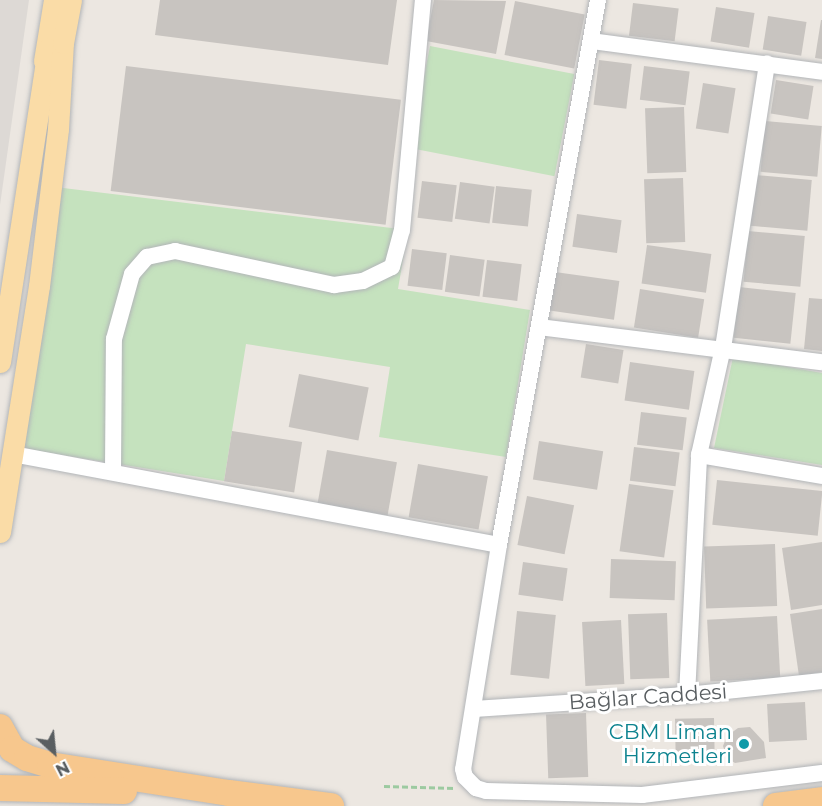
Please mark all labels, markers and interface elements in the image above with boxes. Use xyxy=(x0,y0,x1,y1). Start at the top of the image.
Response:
street label: Bağlar Caddesi xyxy=(568,679,728,715)
place label: CBM Liman Hizmetleri xyxy=(609,719,732,769)
north arrow xyxy=(24,722,84,782)
marker: CBM Liman Hizmetleri xyxy=(737,737,751,751)
text: N xyxy=(52,757,72,780)

